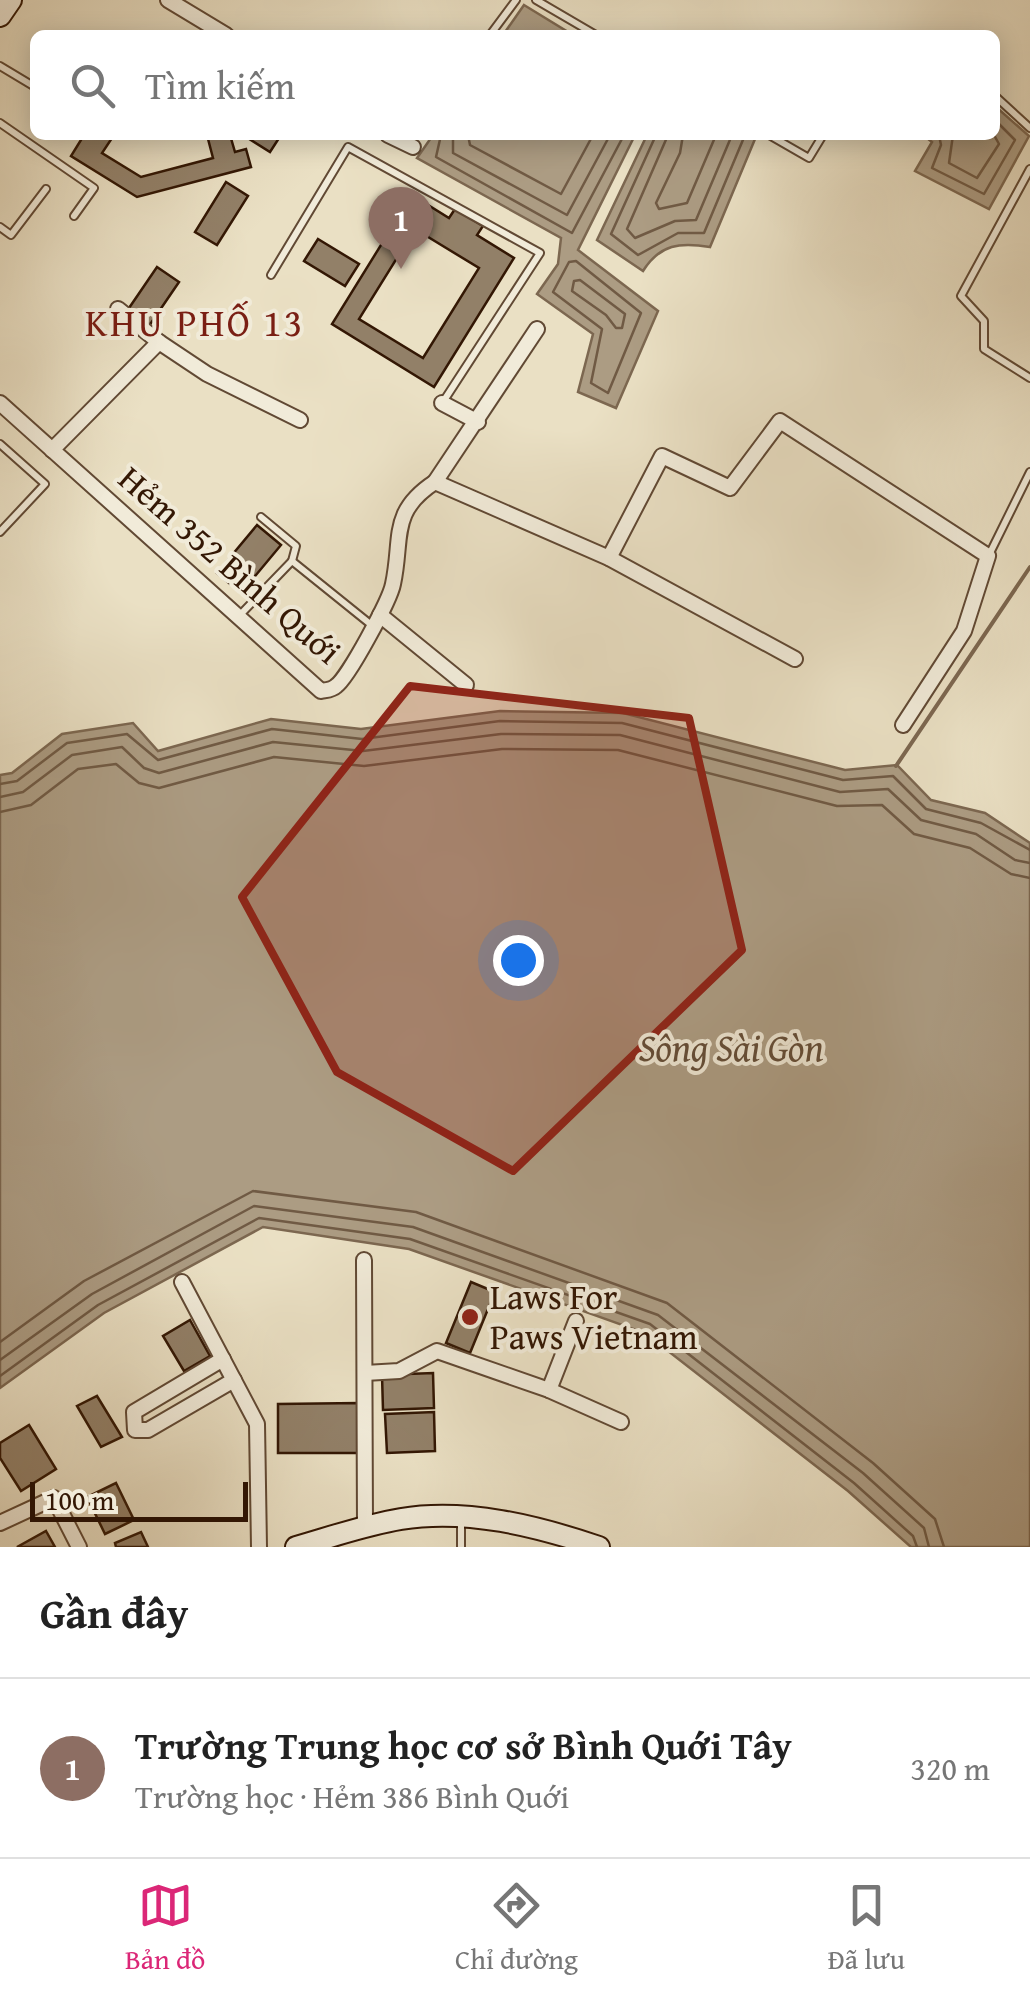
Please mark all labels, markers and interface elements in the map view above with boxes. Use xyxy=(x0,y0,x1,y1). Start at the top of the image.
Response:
search box xyxy=(30,30,1000,140)
text: Tìm kiếm xyxy=(145,57,295,113)
icon: search xyxy=(65,58,120,113)
pin: 1 xyxy=(368,186,434,269)
district label: KHU PHỐ 13 xyxy=(85,294,305,350)
street label: Hẻm 352 Bình Quới xyxy=(108,453,353,676)
your location xyxy=(493,935,544,986)
water label: Sông Sài Gòn xyxy=(638,1019,824,1075)
place label: Laws For Paws Vietnam xyxy=(490,1271,698,1362)
marker: Laws For Paws Vietnam xyxy=(459,1306,481,1328)
scale bar xyxy=(30,1477,248,1522)
text: 100 m xyxy=(45,1479,114,1520)
text: Gần đây xyxy=(40,1582,188,1643)
text: Trường Trung học cơ sở Bình Quới Tây xyxy=(135,1717,792,1773)
text: 1 xyxy=(64,1745,81,1792)
text: 320 m xyxy=(911,1745,990,1792)
text: Trường học · Hẻm 386 Bình Quới xyxy=(135,1773,569,1820)
tab: Bản đồ xyxy=(125,1878,205,1979)
tab: Chỉ đường xyxy=(455,1878,578,1979)
tab: Đã lưu xyxy=(828,1878,905,1979)

